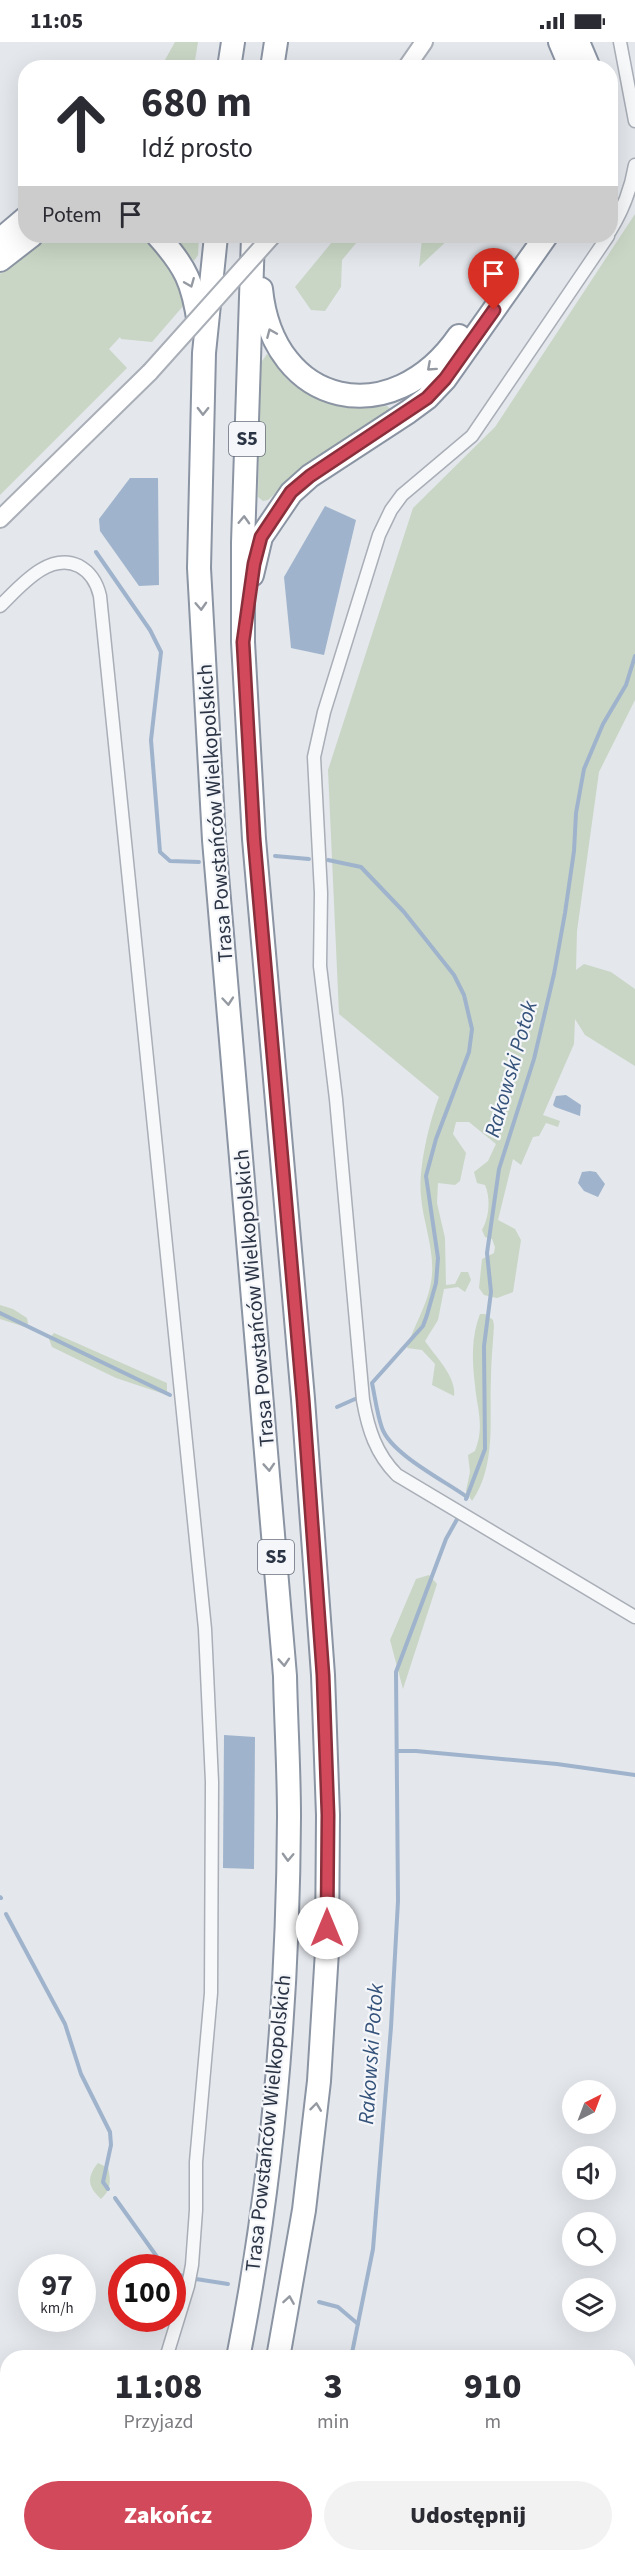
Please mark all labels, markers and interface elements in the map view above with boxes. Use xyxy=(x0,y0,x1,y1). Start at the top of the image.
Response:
text: 11:05 xyxy=(30,5,83,37)
text: 680 m xyxy=(141,73,252,133)
icon: ahead xyxy=(42,84,120,162)
text: Idź prosto xyxy=(141,129,253,168)
icon: arrive xyxy=(114,198,147,231)
text: Potem xyxy=(42,199,102,231)
pin xyxy=(468,248,519,310)
icon: arrive xyxy=(477,257,510,290)
one-way arrow xyxy=(183,278,196,288)
one-way arrow xyxy=(267,328,279,339)
one-way arrow xyxy=(428,360,438,371)
one-way arrow xyxy=(197,407,209,416)
road number: S5 xyxy=(229,422,265,456)
one-way arrow xyxy=(238,516,250,525)
one-way arrow xyxy=(195,602,208,611)
street label: Trasa Powstańców Wielkopolskich xyxy=(190,663,240,963)
water label: Rakowski Potok xyxy=(476,996,546,1141)
one-way arrow xyxy=(221,997,234,1006)
street label: Trasa Powstańców Wielkopolskich xyxy=(226,1148,282,1448)
one-way arrow xyxy=(262,1463,275,1472)
road number: S5 xyxy=(258,1540,294,1574)
one-way arrow xyxy=(277,1657,290,1666)
one-way arrow xyxy=(282,1852,294,1861)
position arrow xyxy=(295,1896,359,1960)
street label: Trasa Powstańców Wielkopolskich xyxy=(237,1973,299,2273)
water label: Rakowski Potok xyxy=(350,1982,392,2126)
north arrow xyxy=(562,2080,616,2134)
map controls xyxy=(562,2080,616,2332)
one-way arrow xyxy=(309,2103,322,2112)
button: sound xyxy=(562,2146,616,2200)
button: search xyxy=(562,2212,616,2266)
speed limit sign: 100 xyxy=(108,2254,186,2332)
text: 97 xyxy=(41,2264,73,2307)
button: layers xyxy=(562,2278,616,2332)
one-way arrow xyxy=(282,2296,295,2306)
text: km/h xyxy=(40,2298,74,2319)
text: 11:08 xyxy=(114,2361,203,2412)
text: 3 xyxy=(324,2361,343,2412)
text: 910 xyxy=(464,2361,522,2412)
text: Przyjazd xyxy=(123,2408,194,2436)
text: min xyxy=(317,2408,349,2436)
text: m xyxy=(484,2408,501,2436)
button: Zakończ xyxy=(24,2481,312,2550)
button: Udostępnij xyxy=(324,2481,612,2550)

